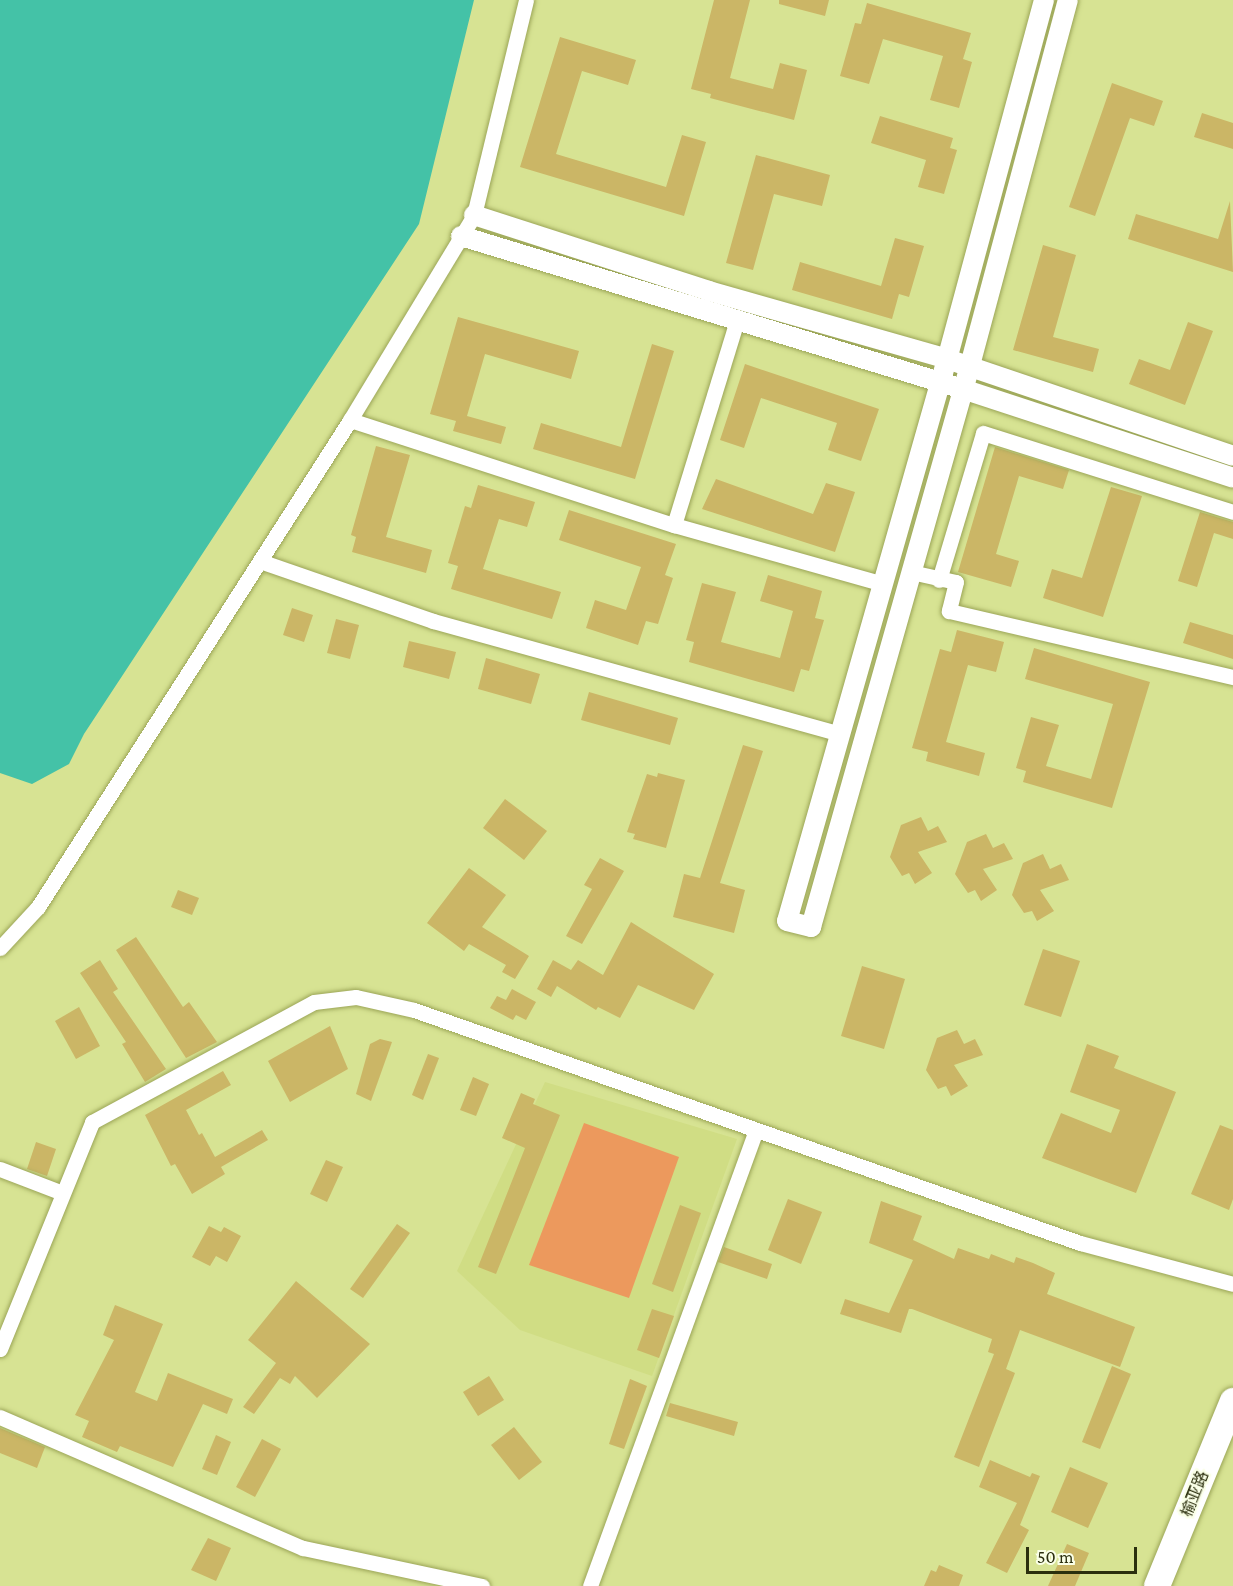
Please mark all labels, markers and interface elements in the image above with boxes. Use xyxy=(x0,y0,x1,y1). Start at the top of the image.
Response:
street label: 榆亚路 xyxy=(1177,1468,1213,1520)
scale bar xyxy=(1029,1535,1140,1573)
text: 50 m xyxy=(1037,1547,1074,1567)

